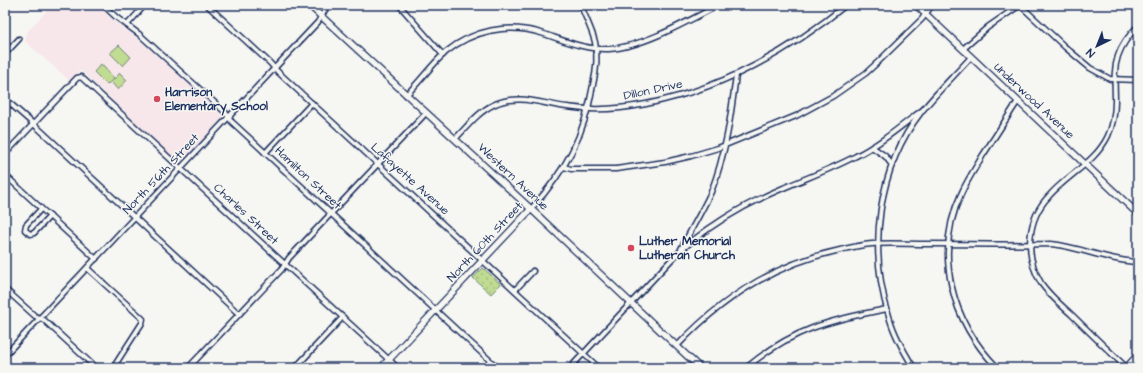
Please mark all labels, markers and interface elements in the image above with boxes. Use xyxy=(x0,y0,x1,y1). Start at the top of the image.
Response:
north arrow xyxy=(1077,26,1117,66)
text: N xyxy=(1083,45,1098,61)
street label: Underwood Avenue xyxy=(990,59,1079,143)
street label: Dillon Drive xyxy=(622,75,685,105)
place label: Harrison Elementary School xyxy=(165,84,268,116)
marker: Harrison Elementary School xyxy=(152,94,162,104)
street label: North 56th Street xyxy=(119,130,203,218)
street label: Lafayette Avenue xyxy=(366,139,453,220)
street label: Western Avenue xyxy=(474,140,553,215)
street label: Hamilton Street xyxy=(271,143,345,214)
street label: Charles Street xyxy=(210,179,282,249)
street label: North 60th Street xyxy=(443,198,527,286)
place label: Luther Memorial Lutheran Church xyxy=(639,233,736,264)
marker: Luther Memorial Lutheran Church xyxy=(626,243,636,253)

